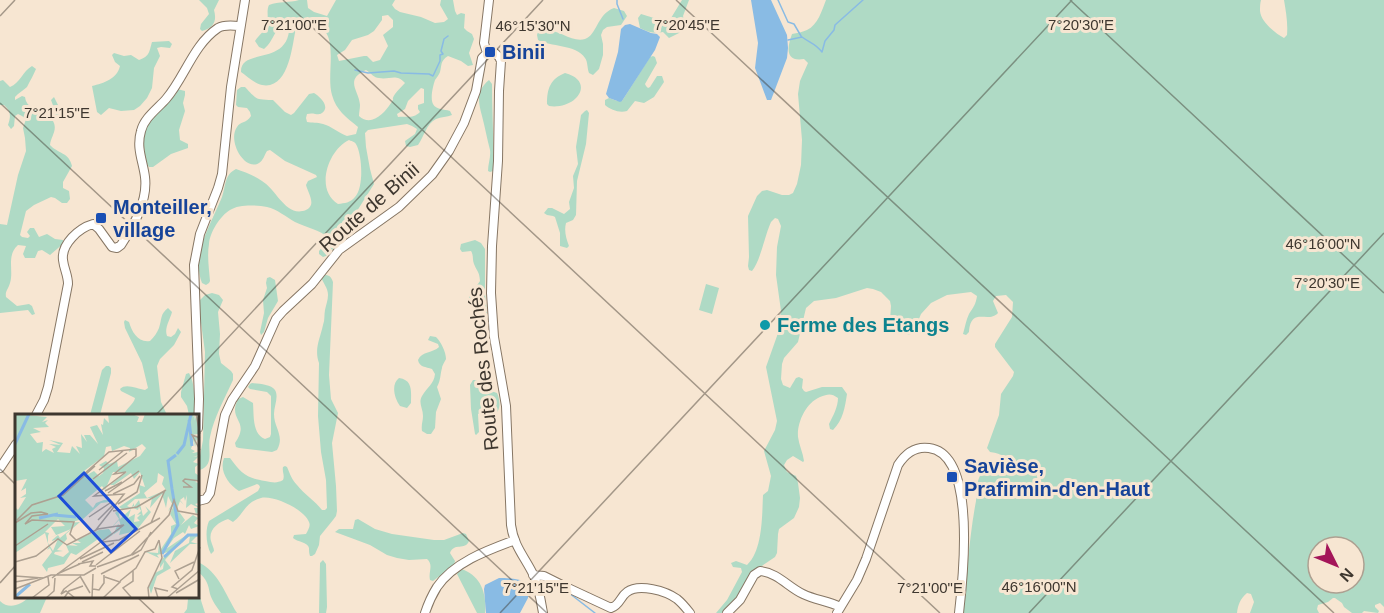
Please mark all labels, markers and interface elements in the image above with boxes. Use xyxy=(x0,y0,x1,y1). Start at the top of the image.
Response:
text: 7°21'00"E xyxy=(261,16,327,33)
text: 7°20'45"E xyxy=(654,16,720,33)
text: 7°20'30"E xyxy=(1048,16,1114,33)
text: 46°15'30"N xyxy=(495,17,571,34)
place label: Binii xyxy=(502,41,545,63)
marker: Binii xyxy=(483,45,497,59)
text: 7°21'15"E xyxy=(24,104,90,121)
street label: Route de Binii xyxy=(315,158,423,256)
place label: Monteiller, village xyxy=(113,196,212,241)
marker: Monteiller, village xyxy=(94,211,108,225)
text: 46°16'00"N xyxy=(1285,235,1361,252)
text: 7°20'30"E xyxy=(1294,274,1360,291)
street label: Route des Rochés xyxy=(463,286,503,452)
place label: Ferme des Etangs xyxy=(777,314,949,336)
marker: Ferme des Etangs xyxy=(758,318,772,332)
inset map xyxy=(15,414,200,598)
place label: Savièse, Prafirmin-d'en-Haut xyxy=(964,455,1150,500)
marker: Savièse, Prafirmin-d'en-Haut xyxy=(945,470,959,484)
north arrow xyxy=(1306,535,1366,595)
text: N xyxy=(1336,565,1357,585)
text: 46°16'00"N xyxy=(1001,578,1077,595)
text: 7°21'15"E xyxy=(503,579,569,596)
text: 7°21'00"E xyxy=(897,579,963,596)

